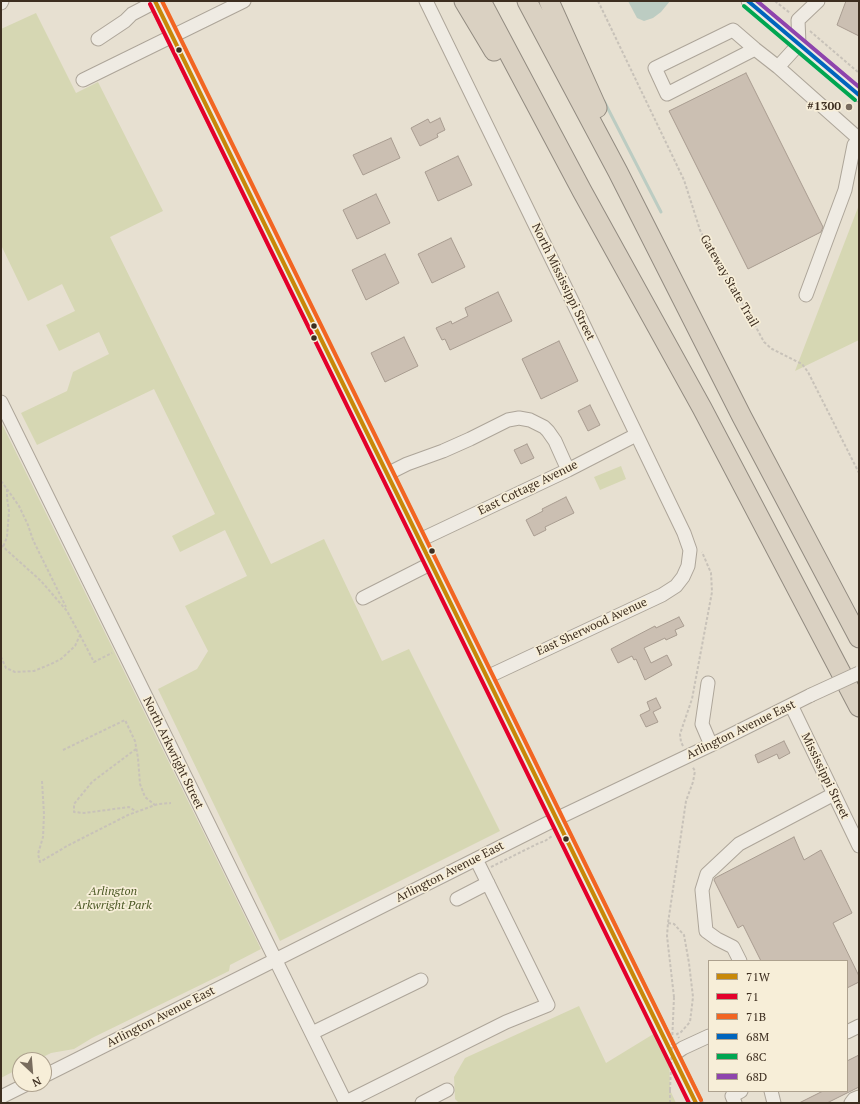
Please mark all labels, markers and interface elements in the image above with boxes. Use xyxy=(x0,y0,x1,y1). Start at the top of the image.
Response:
unlabelled marker xyxy=(174,45,184,55)
place label: #1300 xyxy=(807,100,841,114)
marker: #1300 xyxy=(844,102,854,112)
street label: North Mississippi Street xyxy=(528,221,598,343)
street label: Gateway State Trail xyxy=(697,232,761,330)
unlabelled marker xyxy=(309,321,319,331)
unlabelled marker xyxy=(309,333,319,343)
street label: East Cottage Avenue xyxy=(476,458,580,518)
unlabelled marker xyxy=(427,546,437,556)
street label: East Sherwood Avenue xyxy=(534,595,650,659)
street label: North Arkwright Street xyxy=(140,695,206,811)
street label: Arlington Avenue East xyxy=(684,697,798,763)
street label: Mississippi Street xyxy=(798,731,852,821)
unlabelled marker xyxy=(561,834,571,844)
street label: Arlington Avenue East xyxy=(393,838,507,906)
park label: Arlington Arkwright Park xyxy=(74,885,152,913)
legend xyxy=(708,960,848,1092)
text: 71W xyxy=(746,969,770,984)
street label: Arlington Avenue East xyxy=(104,983,218,1051)
text: 71 xyxy=(746,989,759,1004)
text: 71B xyxy=(746,1009,766,1024)
text: 68M xyxy=(746,1029,769,1044)
text: 68C xyxy=(746,1049,767,1064)
north arrow xyxy=(12,1052,52,1092)
text: 68D xyxy=(746,1069,767,1084)
text: N xyxy=(30,1074,44,1090)

